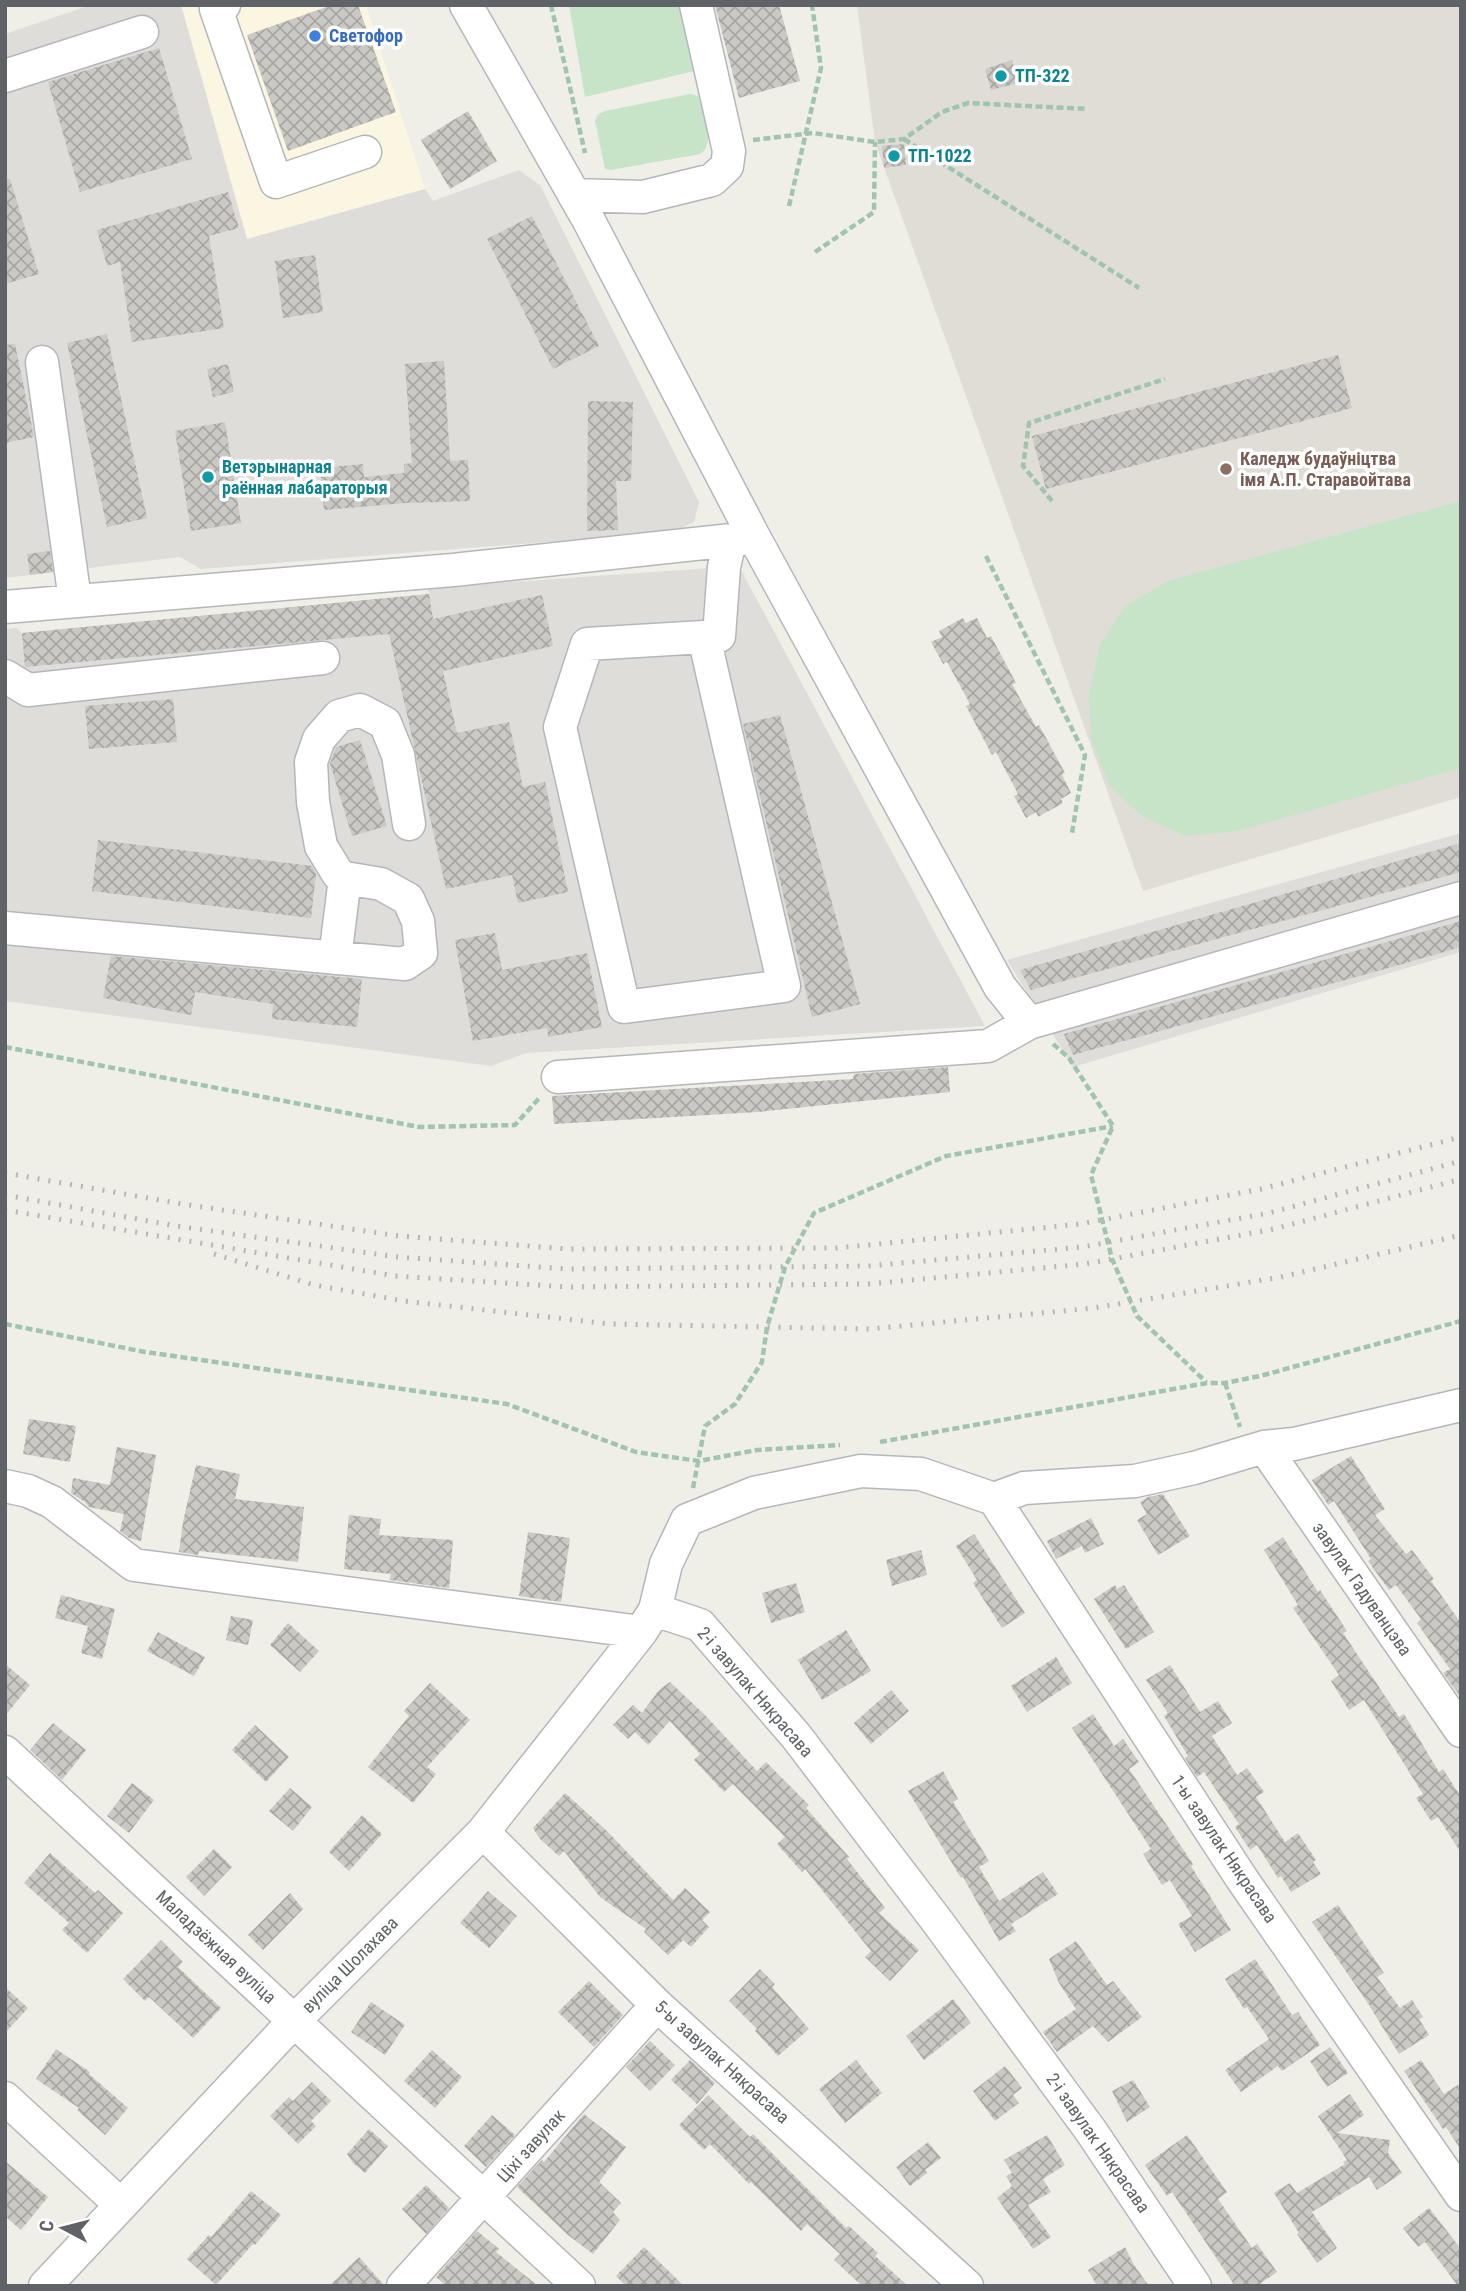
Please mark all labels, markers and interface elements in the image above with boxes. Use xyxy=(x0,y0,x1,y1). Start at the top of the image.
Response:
place label: Светофор xyxy=(329,25,403,46)
marker: Светофор xyxy=(307,28,323,44)
place label: ТП-322 xyxy=(1015,65,1070,86)
marker: ТП-322 xyxy=(993,68,1009,84)
place label: ТП-1022 xyxy=(908,145,972,166)
marker: ТП-1022 xyxy=(886,148,902,164)
place label: Каледж будаўніцтва імя А.П. Старавойтава xyxy=(1240,448,1411,490)
place label: Ветэрынарная раённая лабараторыя xyxy=(222,456,388,498)
marker: Каледж будаўніцтва імя А.П. Старавойтава xyxy=(1218,461,1234,477)
marker: Ветэрынарная раённая лабараторыя xyxy=(200,469,216,485)
street label: завулак Гадуванцэва xyxy=(1308,1518,1416,1660)
street label: 2-і завулак Някрасава xyxy=(693,1622,818,1761)
street label: 1-ы завулак Някрасава xyxy=(1167,1771,1282,1927)
street label: Маладзёжная вуліца xyxy=(152,1886,281,2008)
street label: вуліца Шолахава xyxy=(297,1912,402,2017)
street label: 5-ы завулак Някрасава xyxy=(651,1996,794,2128)
street label: 2-і завулак Някрасава xyxy=(1042,2069,1154,2217)
street label: Ціхі завулак xyxy=(492,2105,569,2187)
north arrow xyxy=(28,2193,98,2263)
text: С xyxy=(35,2219,59,2233)

